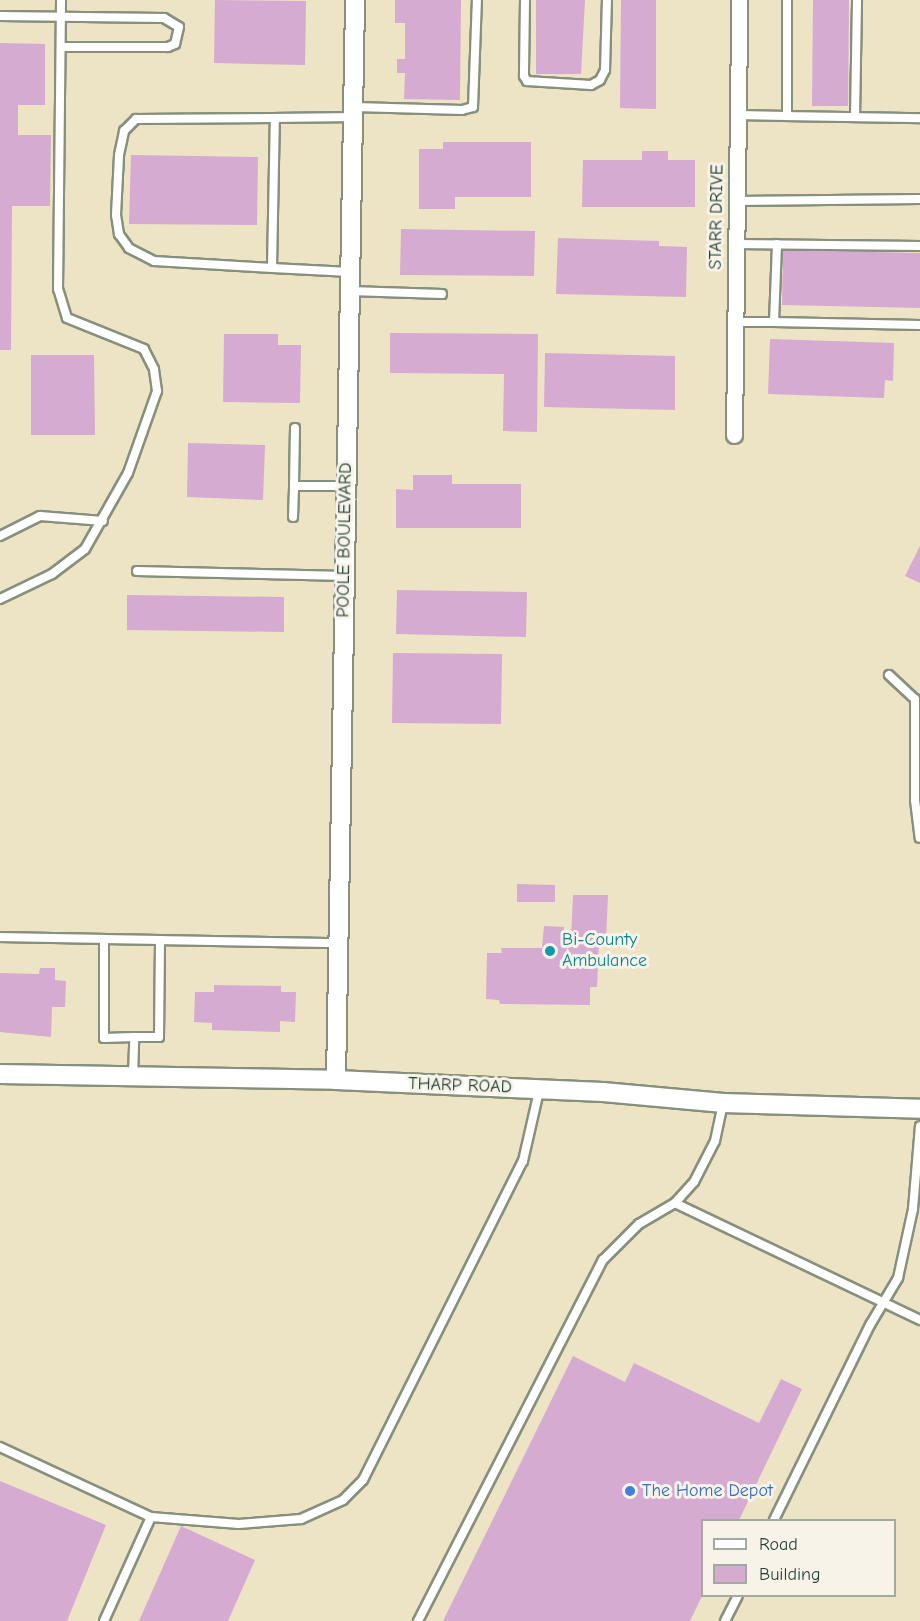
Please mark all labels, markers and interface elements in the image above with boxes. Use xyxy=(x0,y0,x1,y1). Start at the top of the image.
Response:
street label: STARR DRIVE xyxy=(705,164,729,270)
street label: POOLE BOULEVARD xyxy=(333,462,357,618)
place label: Bi-County Ambulance xyxy=(562,930,647,972)
marker: Bi-County Ambulance xyxy=(543,944,557,958)
street label: THARP ROAD xyxy=(408,1073,512,1099)
place label: The Home Depot xyxy=(642,1480,773,1502)
marker: The Home Depot xyxy=(623,1484,637,1498)
legend xyxy=(701,1519,896,1597)
text: Road xyxy=(759,1534,798,1555)
text: Building xyxy=(759,1564,821,1585)

